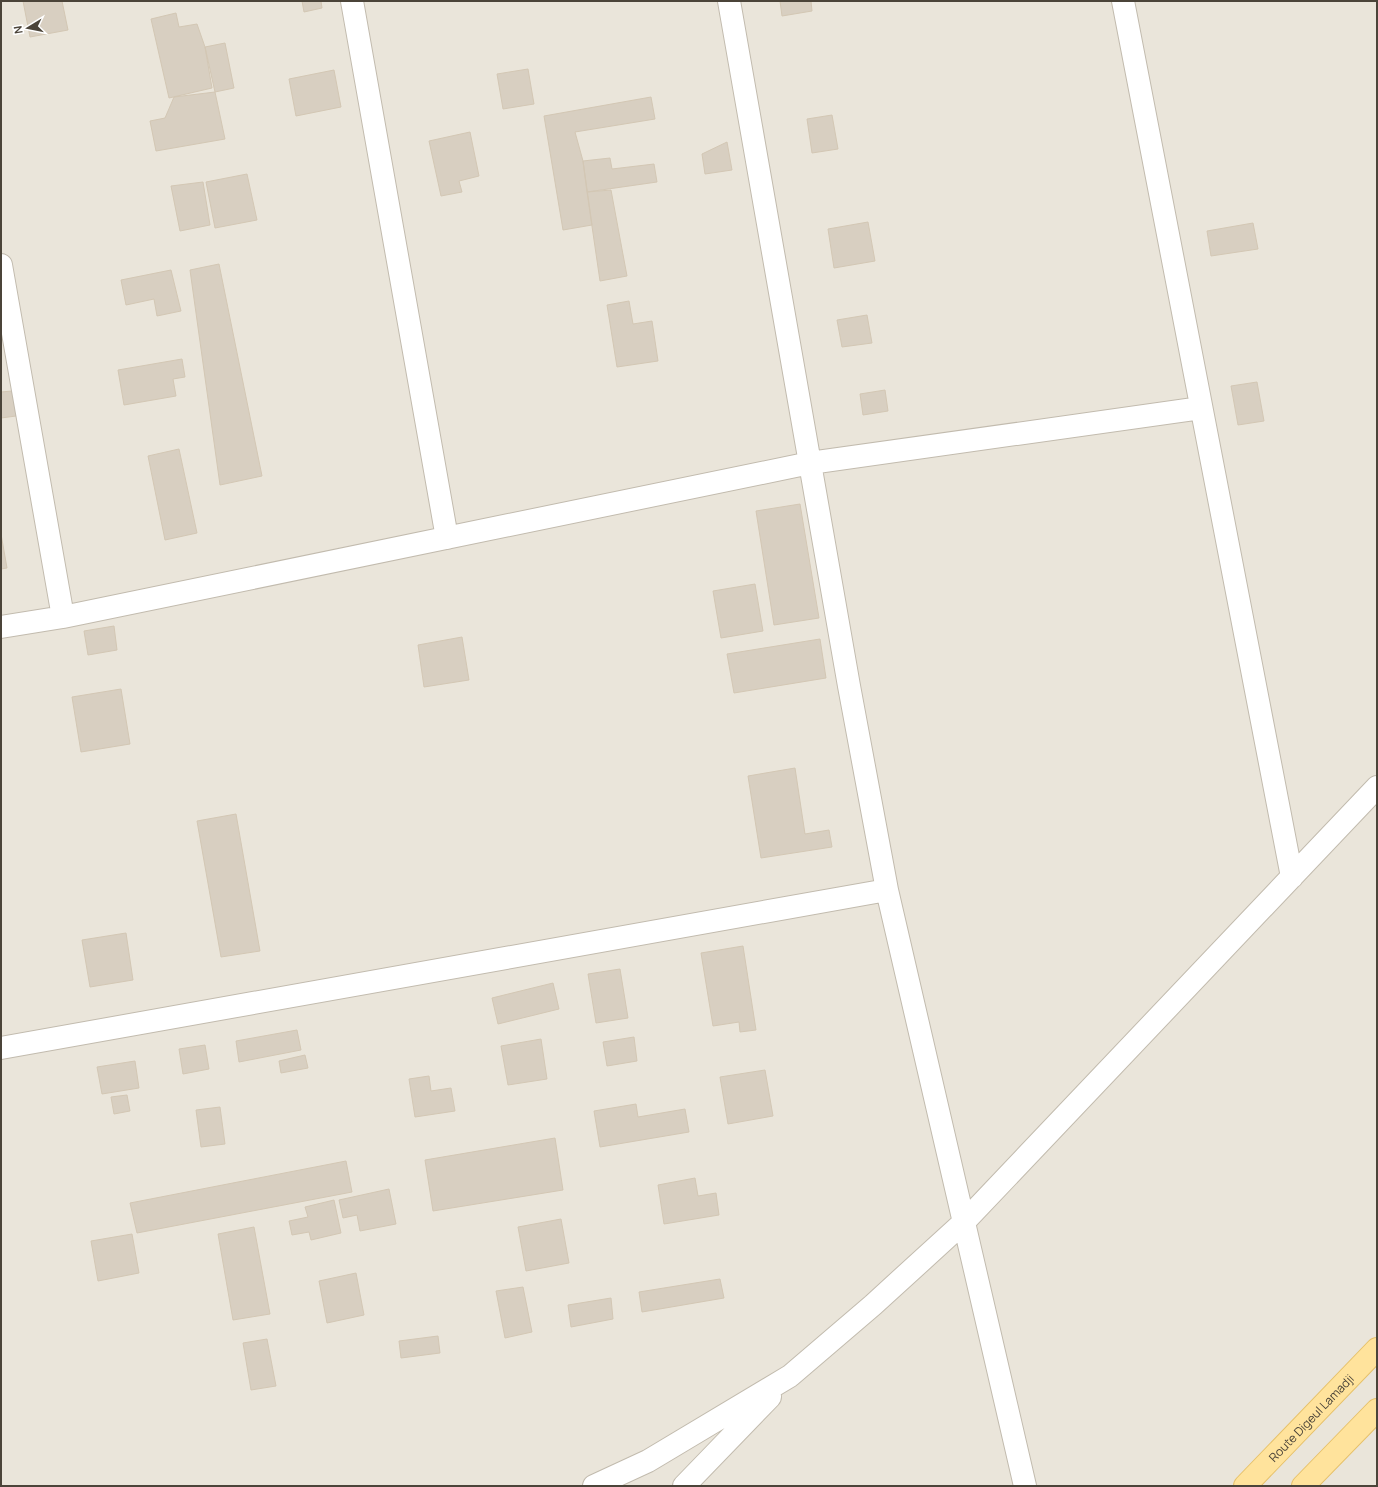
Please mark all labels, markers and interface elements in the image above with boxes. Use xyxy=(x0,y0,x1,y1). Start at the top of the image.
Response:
north arrow xyxy=(8,8,48,48)
text: N xyxy=(10,25,26,35)
street label: Route Digeul Lamadji xyxy=(1265,1370,1357,1465)

